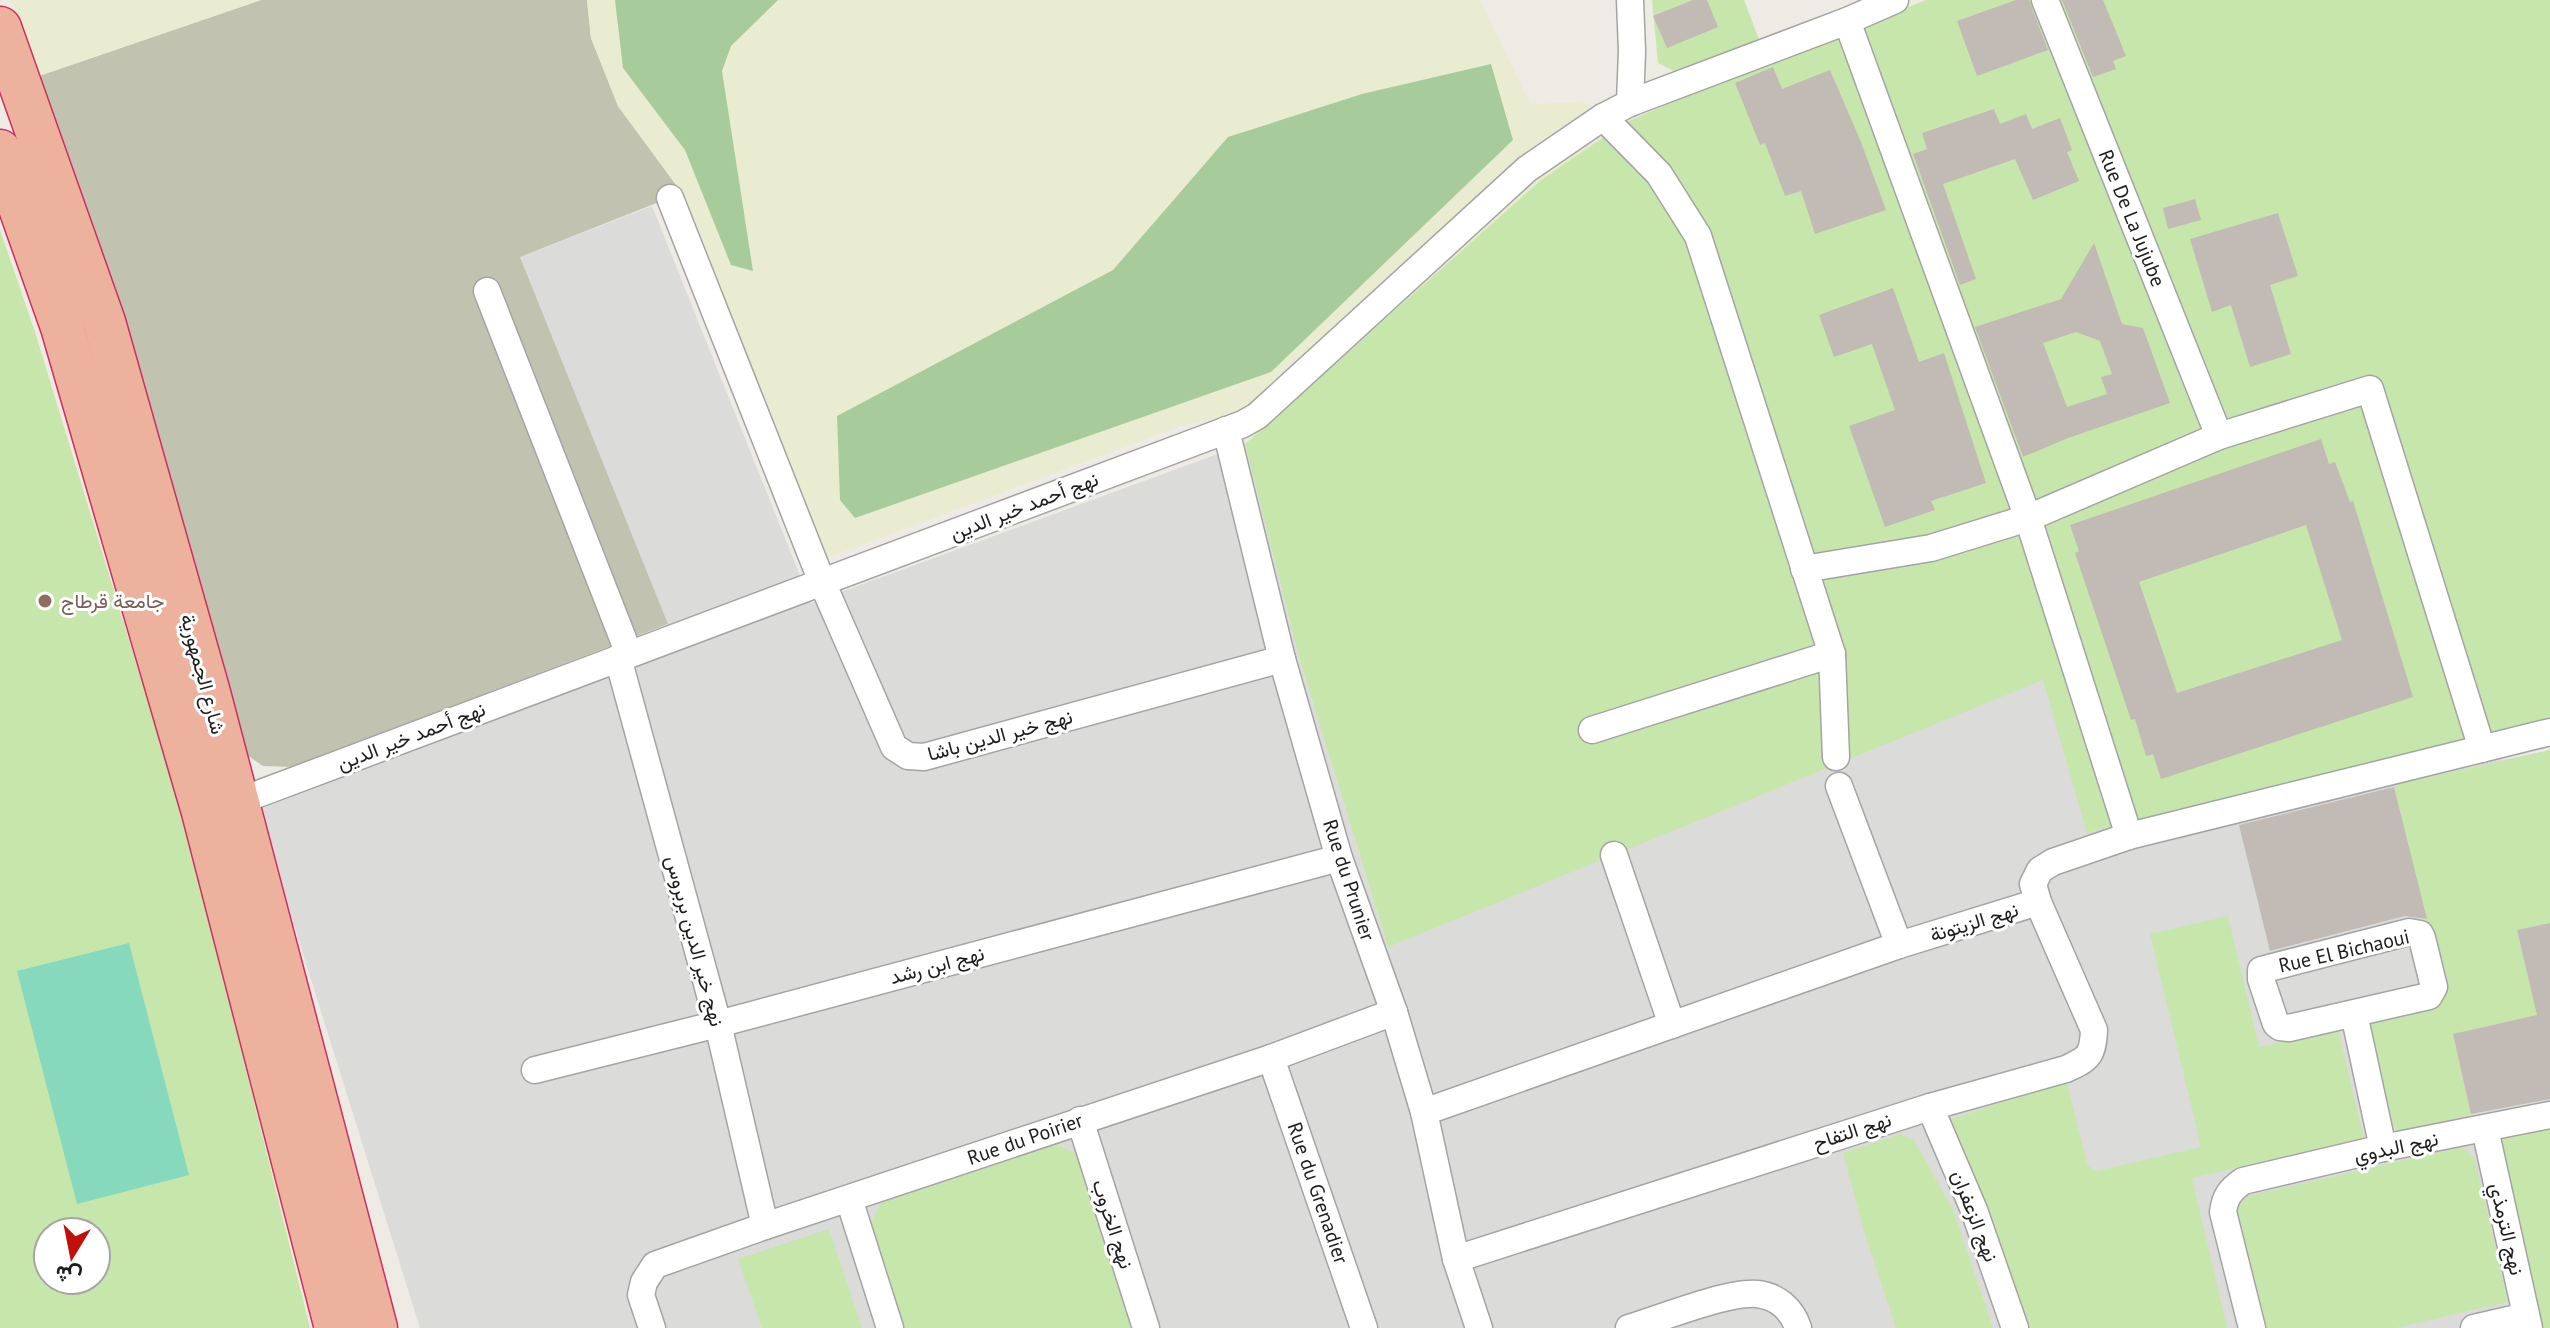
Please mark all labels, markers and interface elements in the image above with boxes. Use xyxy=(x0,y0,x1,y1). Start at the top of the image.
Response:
street label: Rue De La Jujube xyxy=(2093,146,2171,290)
street label: نهج أحمد خير الدين xyxy=(946,466,1102,547)
place label: جامعة قرطاج xyxy=(61,588,164,615)
marker: جامعة قرطاج xyxy=(36,592,54,610)
street label: شارع الجمهورية xyxy=(174,611,232,737)
street label: نهج أحمد خير الدين xyxy=(333,696,489,777)
street label: نهج خير الدين باشا xyxy=(925,703,1076,768)
street label: Rue du Prunier xyxy=(1317,816,1381,944)
street label: نهج خير الدين بربروس xyxy=(659,853,730,1030)
street label: نهج الزيتونة xyxy=(1927,896,2022,949)
street label: Rue El Bichaoui xyxy=(2276,923,2412,979)
street label: نهج ابن رشد xyxy=(887,940,987,991)
street label: نهج التفاح xyxy=(1810,1106,1895,1157)
street label: Rue du Poirier xyxy=(964,1107,1086,1171)
street label: Rue du Grenadier xyxy=(1282,1119,1354,1267)
street label: نهج البدوي xyxy=(2351,1125,2441,1173)
street label: نهج الزعفران xyxy=(1945,1166,2004,1266)
street label: نهج الخروب xyxy=(1085,1176,1140,1272)
street label: نهج الترمذي xyxy=(2480,1180,2530,1279)
north arrow xyxy=(32,1216,112,1296)
text: ش xyxy=(53,1260,84,1292)

